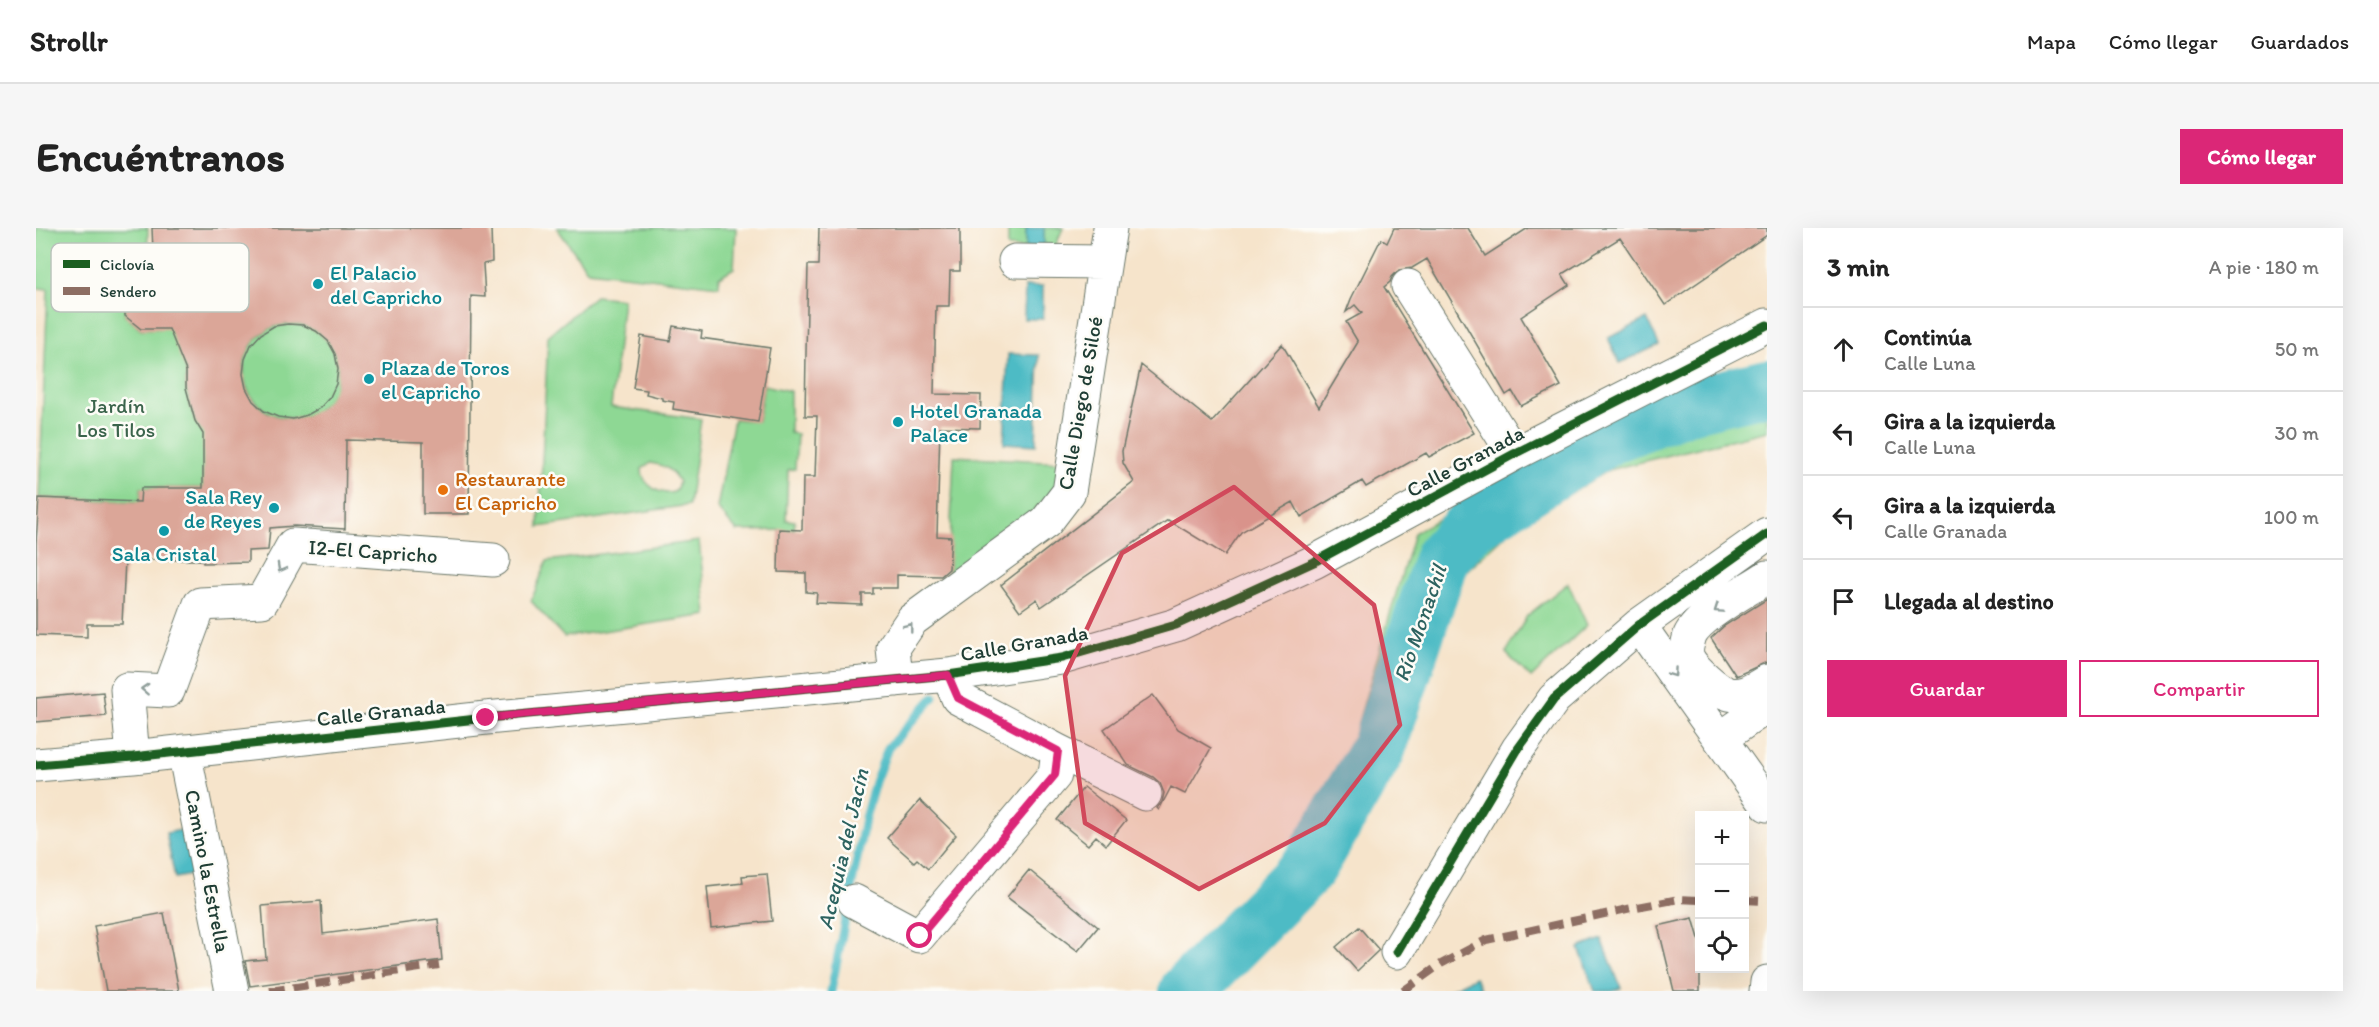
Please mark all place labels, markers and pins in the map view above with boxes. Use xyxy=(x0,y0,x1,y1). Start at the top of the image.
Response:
place label: El Palacio del Capricho xyxy=(330,260,442,309)
marker: El Palacio del Capricho xyxy=(311,277,325,291)
place label: Plaza de Toros el Capricho xyxy=(381,355,510,404)
marker: Plaza de Toros el Capricho xyxy=(362,372,376,386)
place label: Hotel Granada Palace xyxy=(910,398,1042,447)
marker: Hotel Granada Palace xyxy=(891,415,905,429)
place label: Restaurante El Capricho xyxy=(455,466,566,515)
marker: Restaurante El Capricho xyxy=(436,483,450,497)
place label: Sala Rey de Reyes xyxy=(184,484,262,533)
marker: Sala Rey de Reyes xyxy=(267,501,281,515)
marker: Sala Cristal xyxy=(157,524,171,538)
place label: Sala Cristal xyxy=(112,541,216,566)

